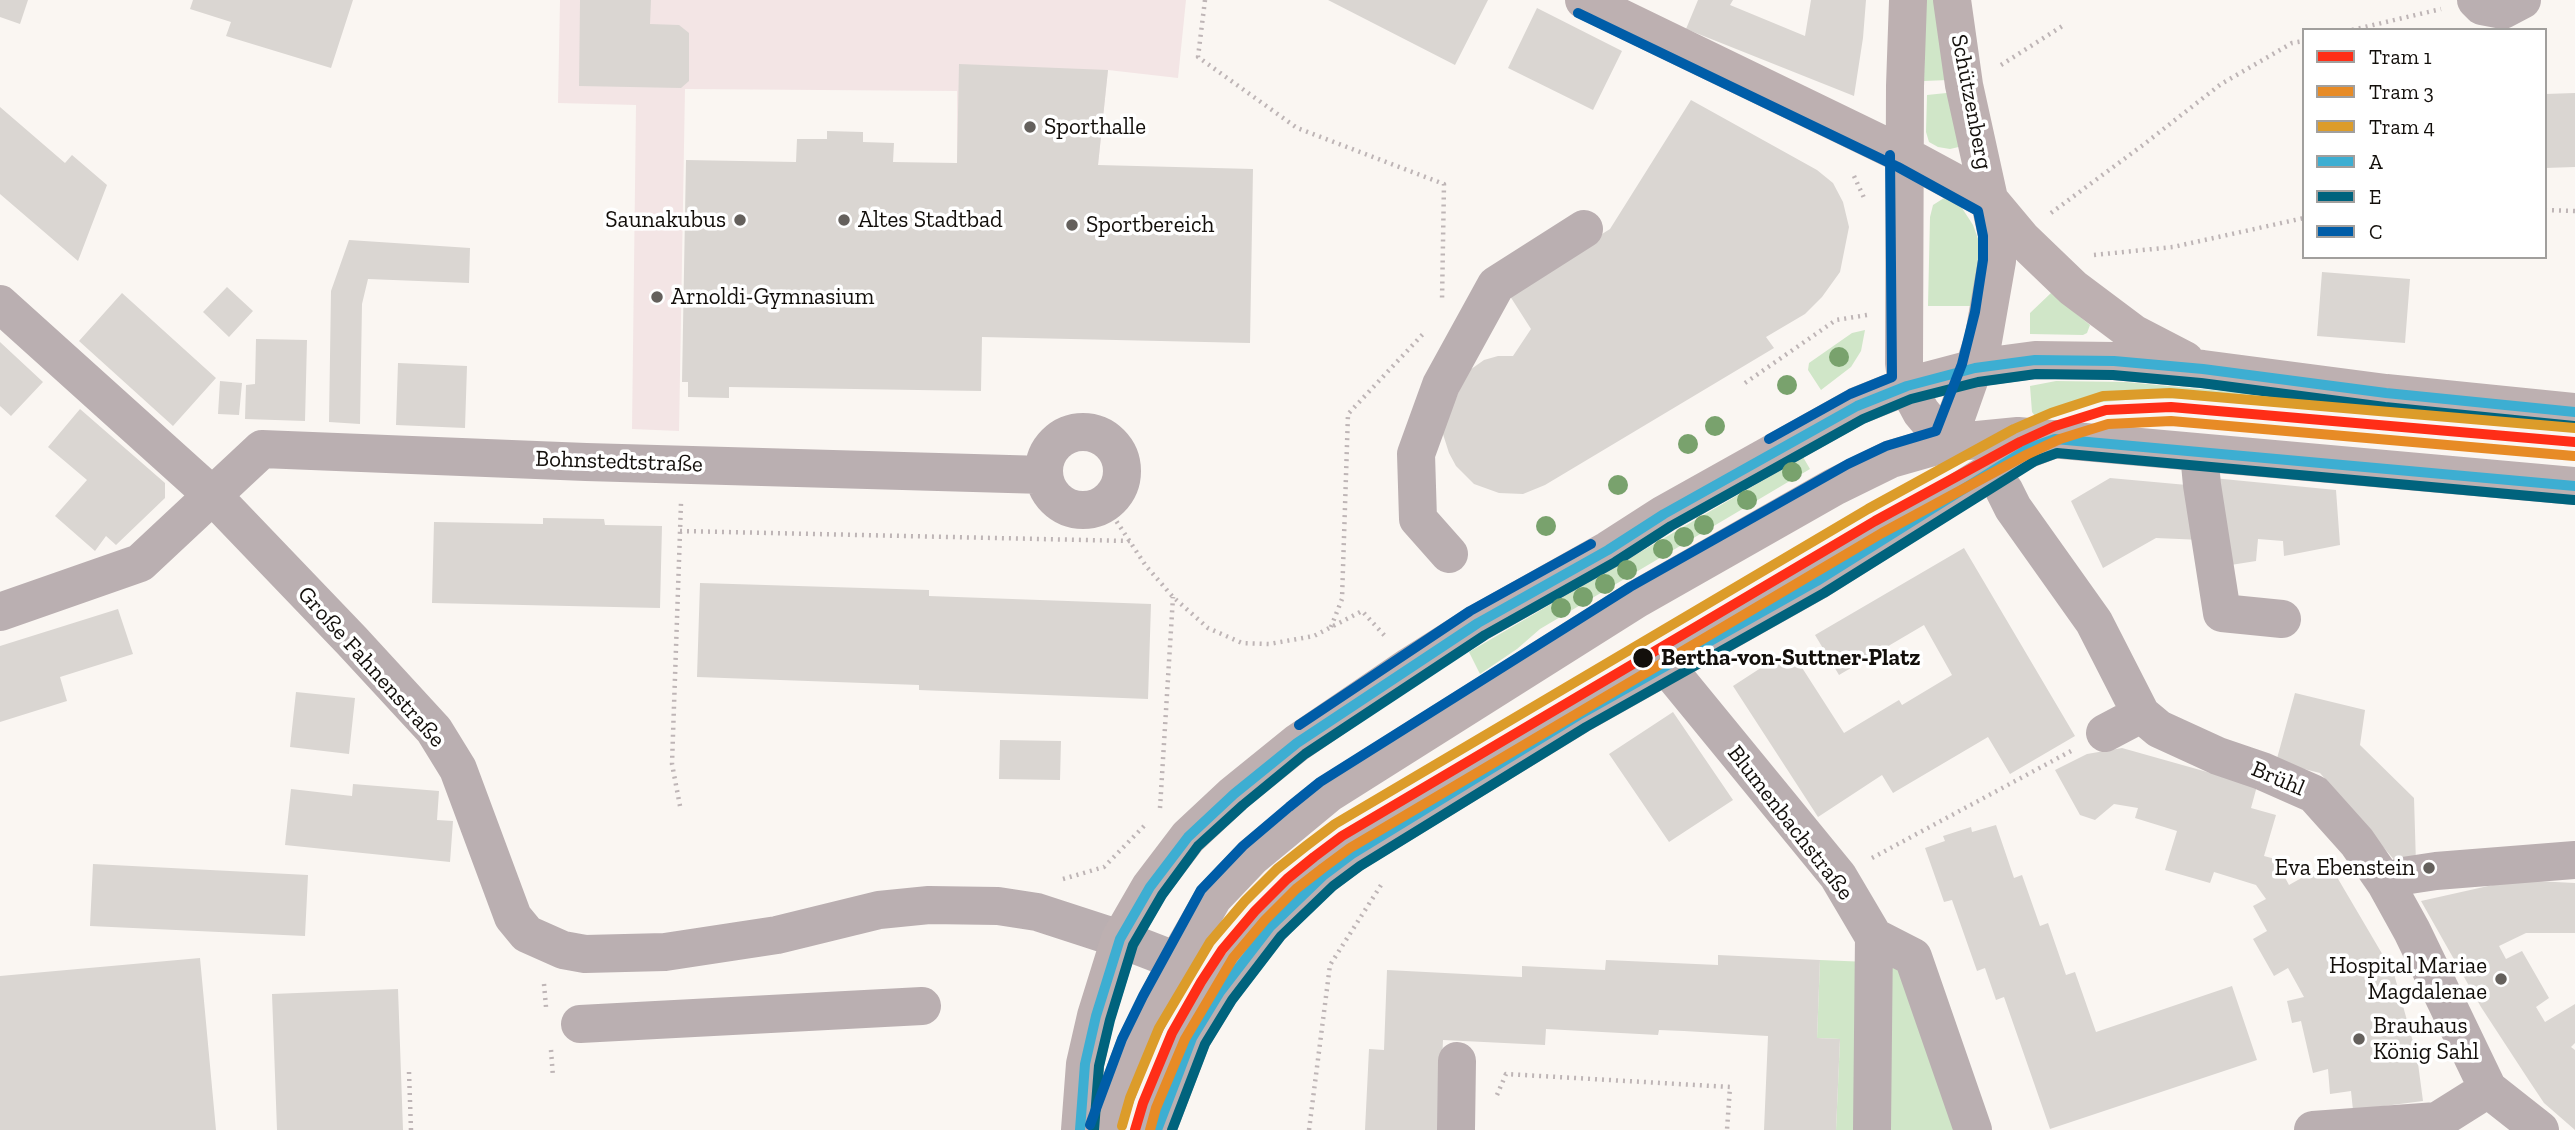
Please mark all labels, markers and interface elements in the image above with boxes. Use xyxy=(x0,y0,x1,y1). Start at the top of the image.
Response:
legend xyxy=(2302,28,2547,259)
street label: Schützenberg xyxy=(1944,32,1998,172)
text: Tram 1 xyxy=(2369,44,2432,69)
text: Tram 3 xyxy=(2369,79,2434,104)
place label: Sporthalle xyxy=(1044,113,1146,141)
text: Tram 4 xyxy=(2369,114,2435,139)
marker: Sporthalle xyxy=(1022,119,1038,135)
text: A xyxy=(2369,149,2383,174)
text: E xyxy=(2369,184,2381,209)
place label: Saunakubus xyxy=(605,206,726,234)
place label: Altes Stadtbad xyxy=(858,206,1003,234)
place label: Sportbereich xyxy=(1086,211,1214,239)
marker: Saunakubus xyxy=(732,212,748,228)
marker: Altes Stadtbad xyxy=(836,212,852,228)
marker: Sportbereich xyxy=(1064,217,1080,233)
text: C xyxy=(2369,219,2383,244)
place label: Arnoldi-Gymnasium xyxy=(671,283,874,311)
marker: Arnoldi-Gymnasium xyxy=(649,289,665,305)
street label: Bohnstedtstraße xyxy=(535,445,703,479)
street label: Große Fahnenstraße xyxy=(291,581,451,753)
place label: Bertha-von-Suttner-Platz xyxy=(1661,644,1920,672)
marker: Bertha-von-Suttner-Platz xyxy=(1631,646,1655,670)
street label: Blumenbachstraße xyxy=(1721,740,1859,906)
street label: Brühl xyxy=(2247,755,2309,803)
place label: Eva Ebenstein xyxy=(2275,854,2415,882)
marker: Eva Ebenstein xyxy=(2421,860,2437,876)
place label: Hospital Mariae Magdalenae xyxy=(2329,952,2487,1006)
marker: Hospital Mariae Magdalenae xyxy=(2493,971,2509,987)
place label: Brauhaus König Sahl xyxy=(2373,1012,2479,1066)
marker: Brauhaus König Sahl xyxy=(2351,1031,2367,1047)

